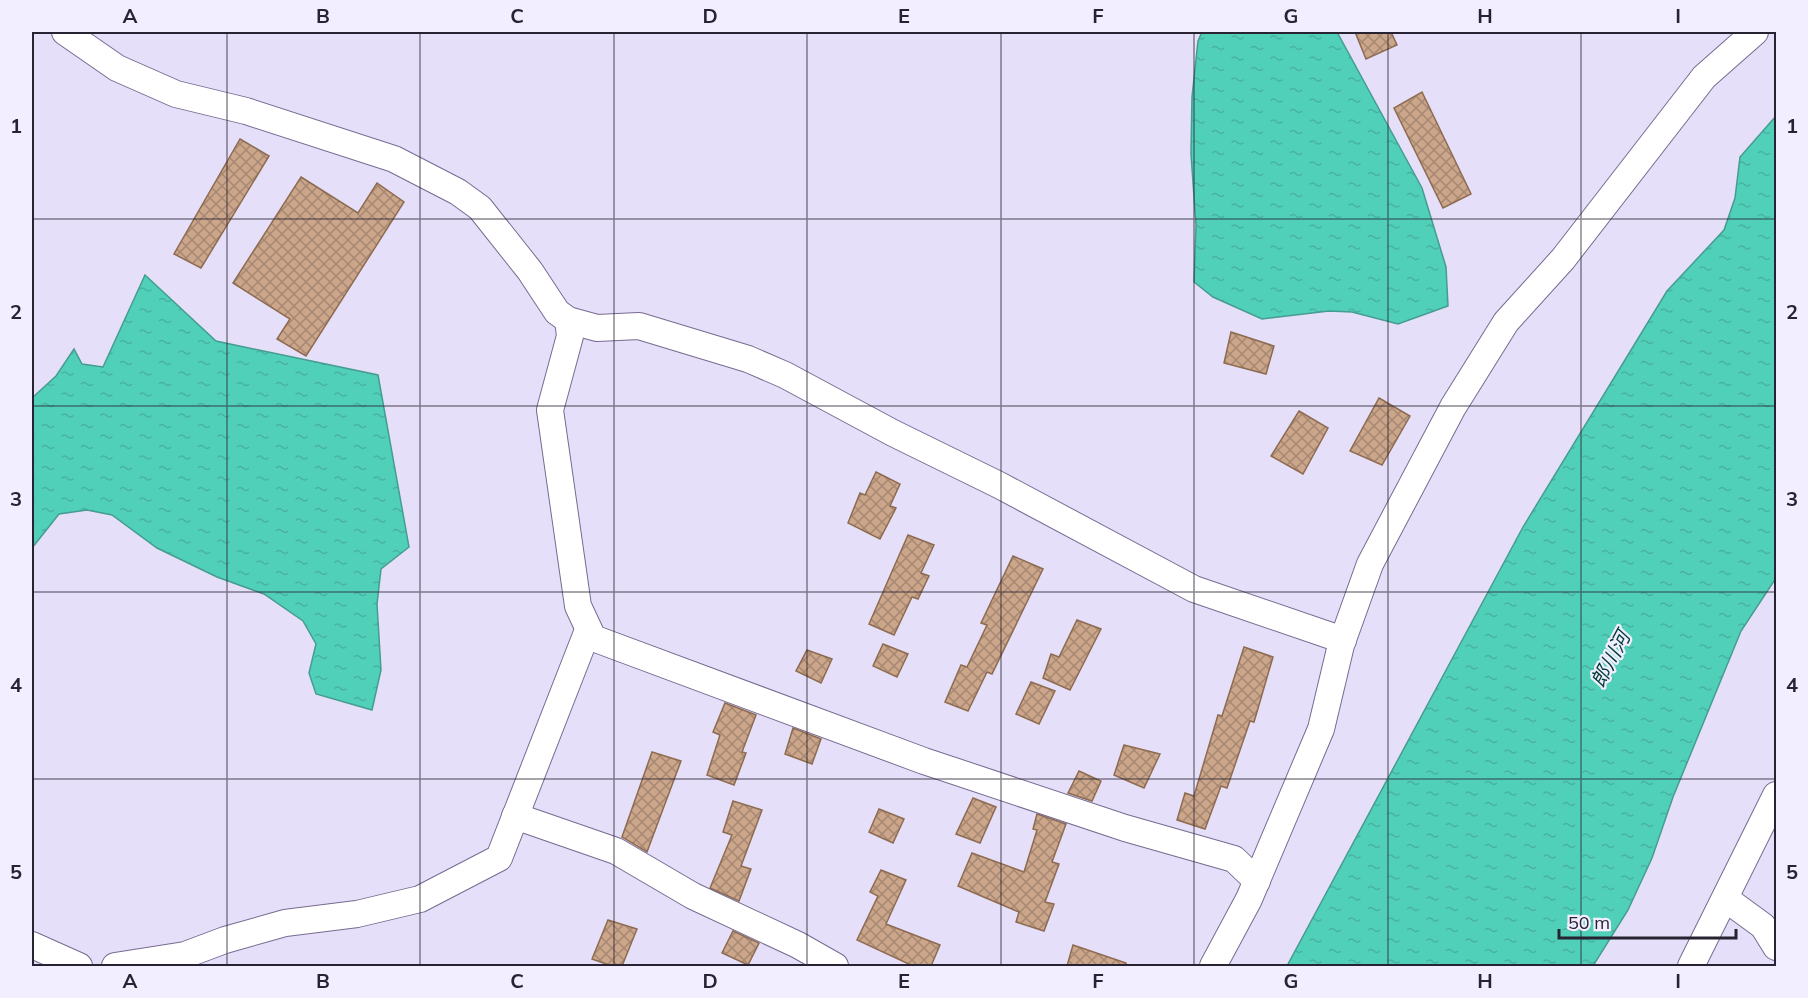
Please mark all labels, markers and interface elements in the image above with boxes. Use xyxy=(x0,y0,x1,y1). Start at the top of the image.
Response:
text: A xyxy=(123,3,138,28)
text: B xyxy=(316,3,330,28)
text: C xyxy=(510,3,524,28)
text: D xyxy=(702,3,718,28)
text: E xyxy=(898,3,910,28)
text: F xyxy=(1092,3,1104,28)
text: G xyxy=(1284,3,1298,28)
text: H xyxy=(1477,3,1493,28)
text: I xyxy=(1675,3,1681,28)
text: 1 xyxy=(10,113,22,138)
text: 1 xyxy=(1786,113,1798,138)
text: 2 xyxy=(10,299,22,324)
text: 2 xyxy=(1786,299,1798,324)
text: 3 xyxy=(10,486,22,511)
text: 3 xyxy=(1786,486,1798,511)
water label: 郎川河 xyxy=(1585,623,1637,691)
text: 4 xyxy=(10,672,22,697)
text: 4 xyxy=(1786,672,1798,697)
text: 5 xyxy=(10,859,22,884)
text: 5 xyxy=(1786,859,1798,884)
scale bar xyxy=(1559,902,1736,940)
text: 50 m xyxy=(1568,911,1610,934)
text: A xyxy=(123,968,138,993)
text: B xyxy=(316,968,330,993)
text: C xyxy=(510,968,524,993)
text: D xyxy=(702,968,718,993)
text: E xyxy=(898,968,910,993)
text: F xyxy=(1092,968,1104,993)
text: G xyxy=(1284,968,1298,993)
text: H xyxy=(1477,968,1493,993)
text: I xyxy=(1675,968,1681,993)

